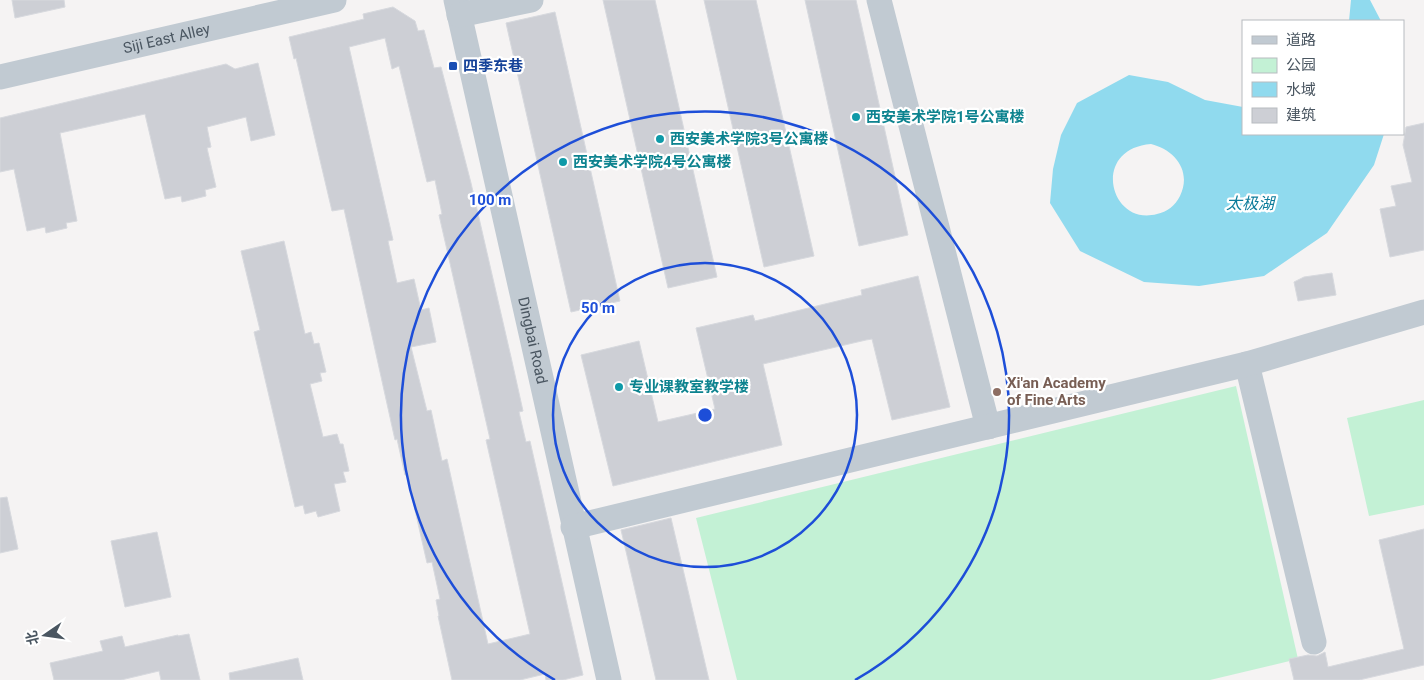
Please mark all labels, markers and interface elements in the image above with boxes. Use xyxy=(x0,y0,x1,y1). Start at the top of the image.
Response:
street label: Siji East Alley xyxy=(121,20,212,57)
legend xyxy=(1242,20,1404,135)
text: 道路 xyxy=(1286,31,1316,49)
text: 公园 xyxy=(1286,56,1316,74)
place label: 四季东巷 xyxy=(463,57,523,75)
marker: 四季东巷 xyxy=(447,60,459,72)
text: 水域 xyxy=(1286,81,1316,99)
text: 建筑 xyxy=(1286,106,1316,124)
place label: 西安美术学院1号公寓楼 xyxy=(866,108,1025,126)
marker: 西安美术学院1号公寓楼 xyxy=(850,111,862,123)
place label: 西安美术学院3号公寓楼 xyxy=(670,130,829,148)
marker: 西安美术学院3号公寓楼 xyxy=(654,133,666,145)
place label: 西安美术学院4号公寓楼 xyxy=(573,153,732,171)
marker: 西安美术学院4号公寓楼 xyxy=(557,156,569,168)
text: 100 m xyxy=(469,191,511,209)
water label: 太极湖 xyxy=(1226,194,1277,213)
street label: Dingbai Road xyxy=(514,295,551,386)
text: 50 m xyxy=(581,299,615,317)
place label: Xi'an Academy of Fine Arts xyxy=(1007,374,1106,409)
place label: 专业课教室教学楼 xyxy=(629,378,749,396)
marker: 专业课教室教学楼 xyxy=(613,381,625,393)
marker: Xi'an Academy of Fine Arts xyxy=(991,386,1003,398)
centre of rings xyxy=(696,406,714,424)
north arrow xyxy=(20,610,70,660)
text: 北 xyxy=(23,629,42,647)

